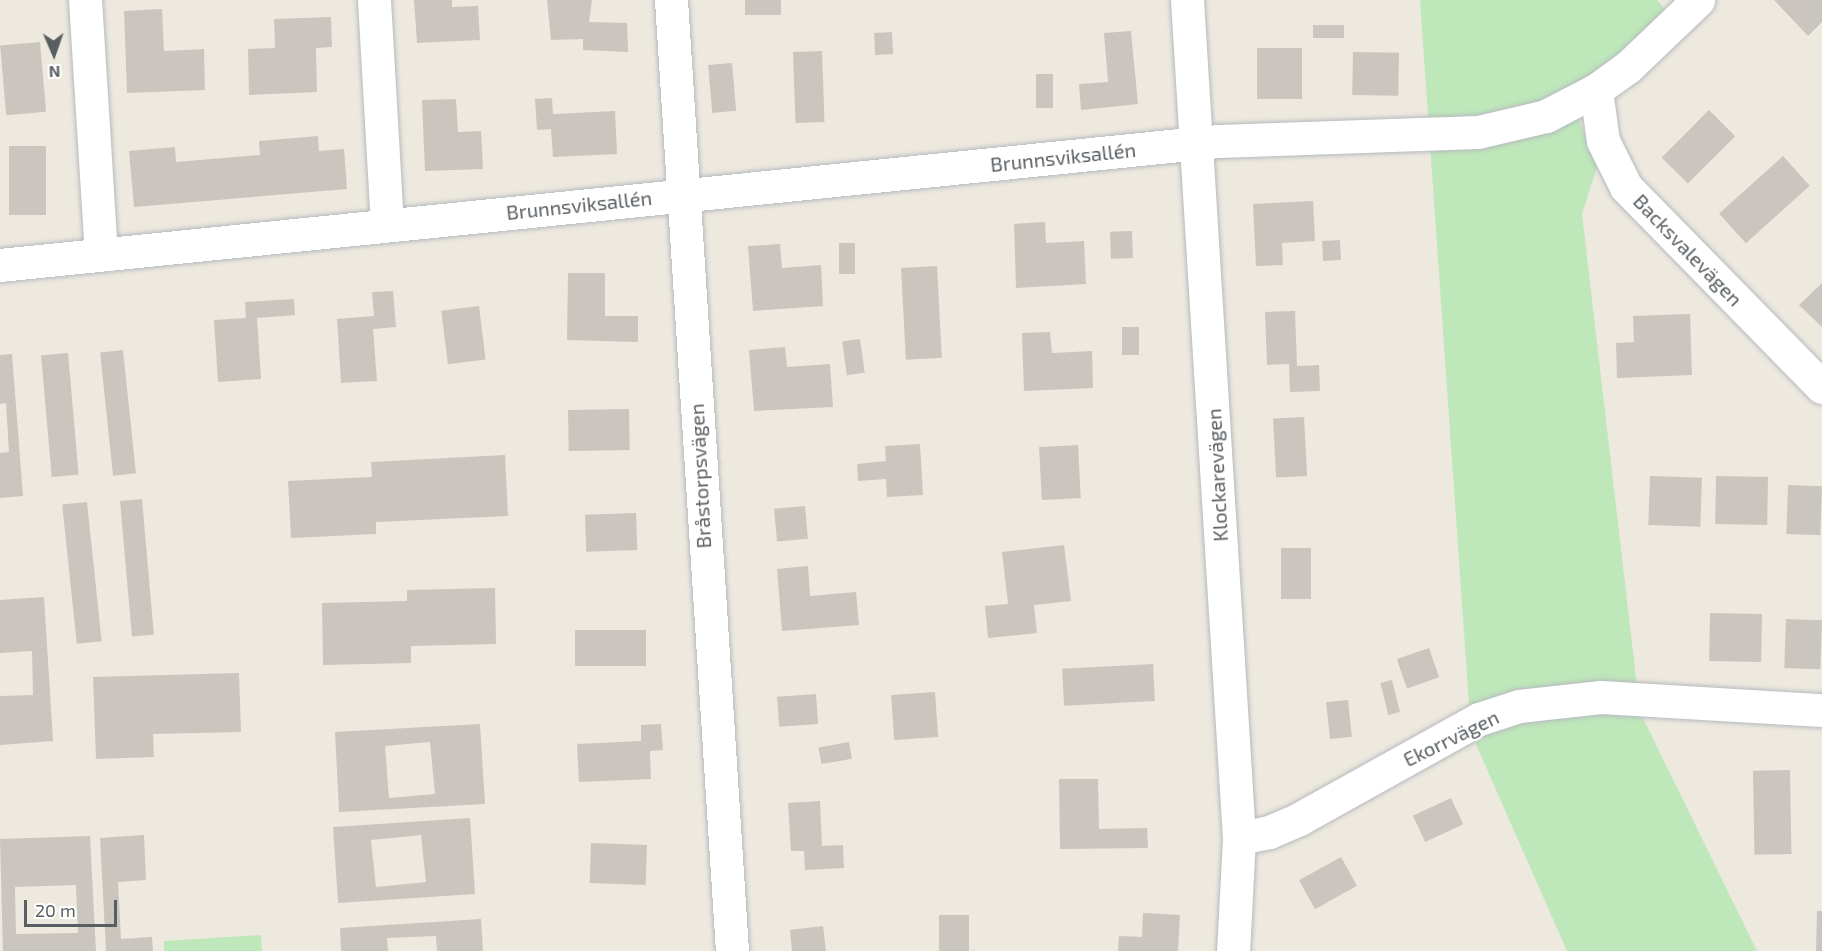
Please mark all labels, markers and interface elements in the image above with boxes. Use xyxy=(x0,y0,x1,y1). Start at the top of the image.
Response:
north arrow xyxy=(24,24,84,84)
text: N xyxy=(49,63,61,82)
street label: Brunnsviksallén xyxy=(989,137,1137,177)
street label: Brunnsviksallén xyxy=(505,185,653,225)
street label: Backsvalevägen xyxy=(1628,189,1748,311)
street label: Bråstorpsvägen xyxy=(684,403,716,549)
street label: Klockarevägen xyxy=(1202,408,1232,542)
street label: Ekorrvägen xyxy=(1399,705,1503,771)
scale bar xyxy=(27,888,120,926)
text: 20 m xyxy=(35,899,76,921)

